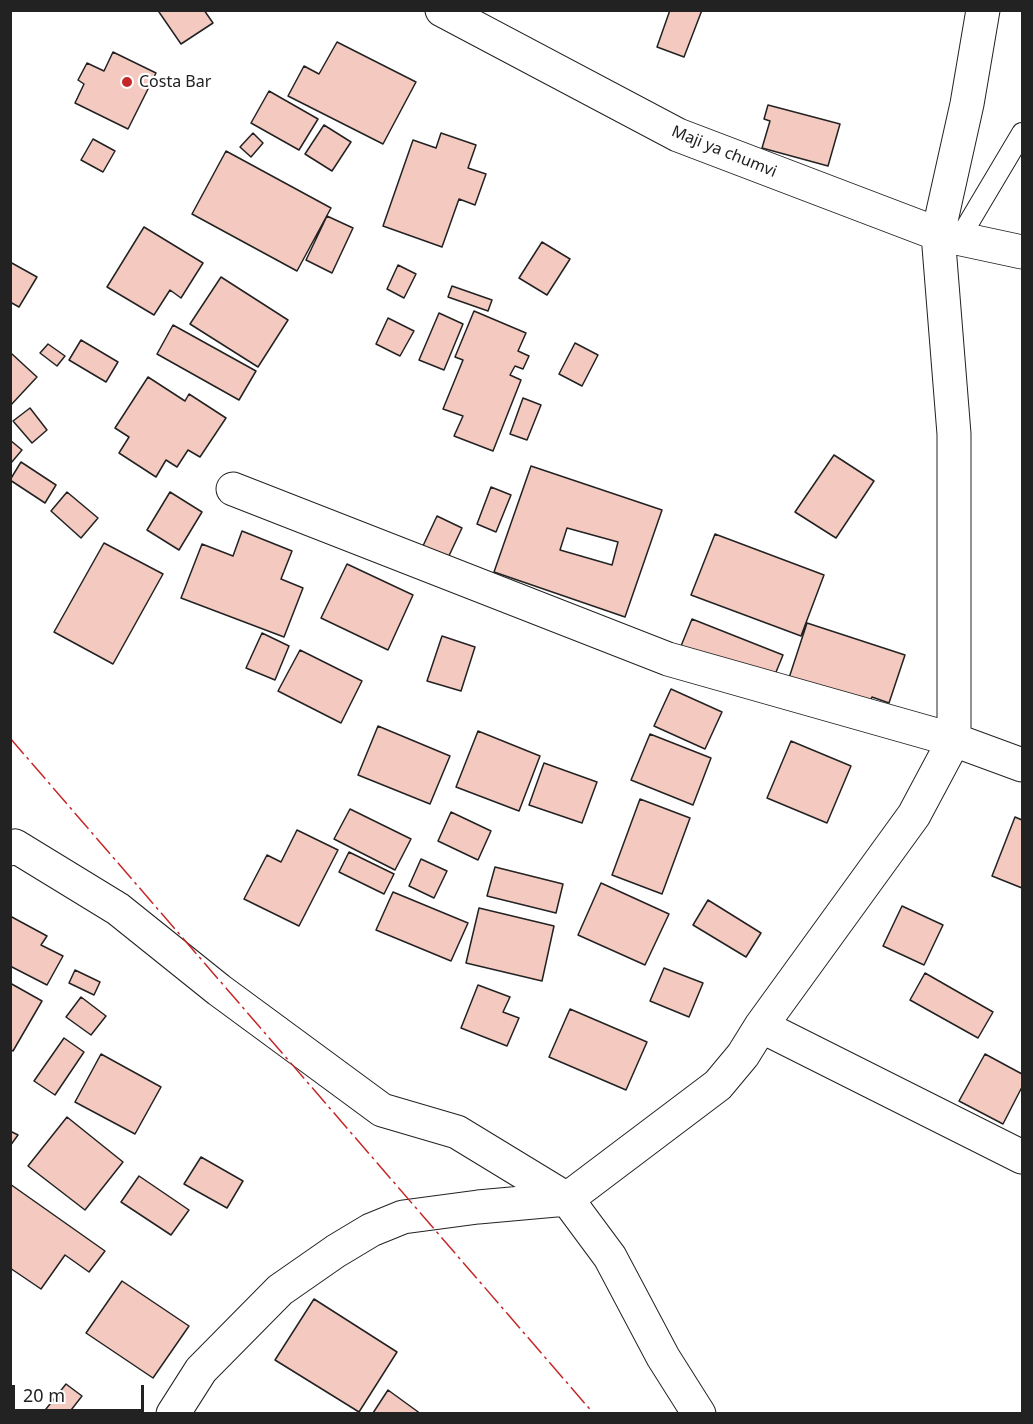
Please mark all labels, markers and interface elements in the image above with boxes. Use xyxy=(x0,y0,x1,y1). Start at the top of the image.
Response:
place label: Costa Bar xyxy=(139,72,211,92)
marker: Costa Bar xyxy=(120,75,134,89)
street label: Maji ya chumvi xyxy=(669,122,779,182)
scale bar xyxy=(15,1373,147,1411)
text: 20 m xyxy=(23,1383,65,1407)

